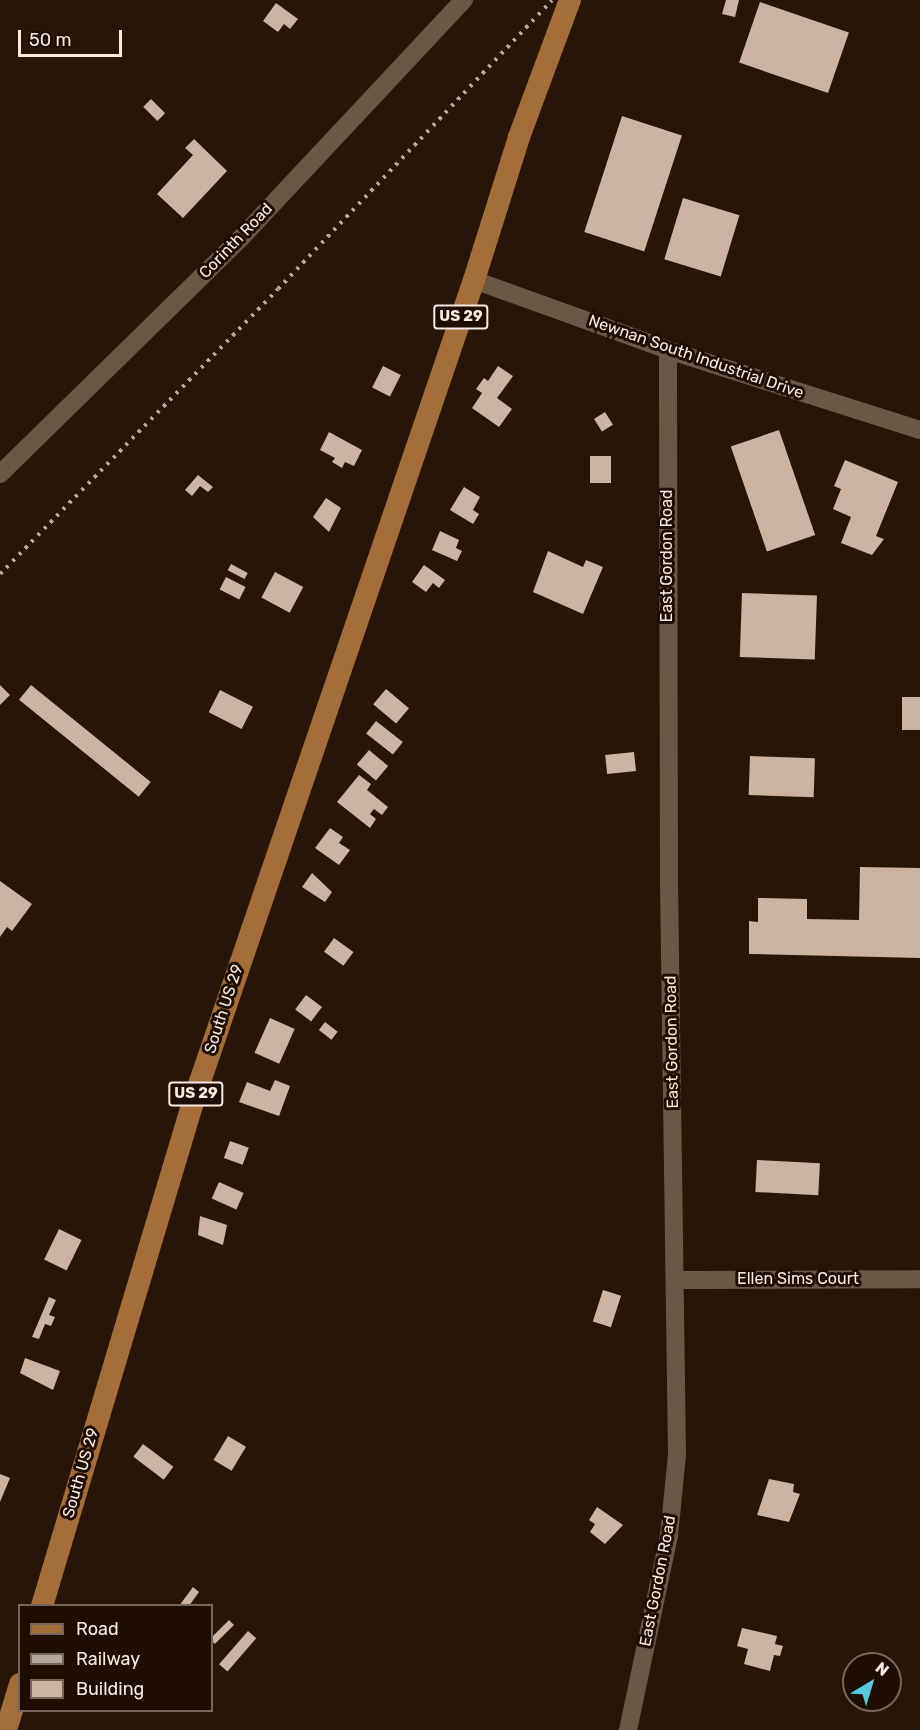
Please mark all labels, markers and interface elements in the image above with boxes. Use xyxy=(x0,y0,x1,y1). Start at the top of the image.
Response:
scale bar xyxy=(21,18,124,56)
text: 50 m xyxy=(29,29,72,51)
street label: Corinth Road xyxy=(195,199,277,283)
road number: US 29 xyxy=(432,305,490,329)
street label: Newnan South Industrial Drive xyxy=(586,311,806,403)
street label: East Gordon Road xyxy=(657,489,677,623)
street label: South US 29 xyxy=(201,962,247,1056)
street label: East Gordon Road xyxy=(661,975,683,1109)
road number: US 29 xyxy=(168,1082,224,1106)
street label: Ellen Sims Court xyxy=(737,1269,859,1289)
street label: South US 29 xyxy=(59,1426,103,1520)
street label: East Gordon Road xyxy=(636,1514,680,1648)
legend xyxy=(18,1604,213,1712)
text: Road xyxy=(76,1618,119,1640)
text: Railway xyxy=(76,1648,140,1670)
north arrow xyxy=(842,1652,902,1712)
text: N xyxy=(872,1658,893,1680)
text: Building xyxy=(76,1678,144,1700)

